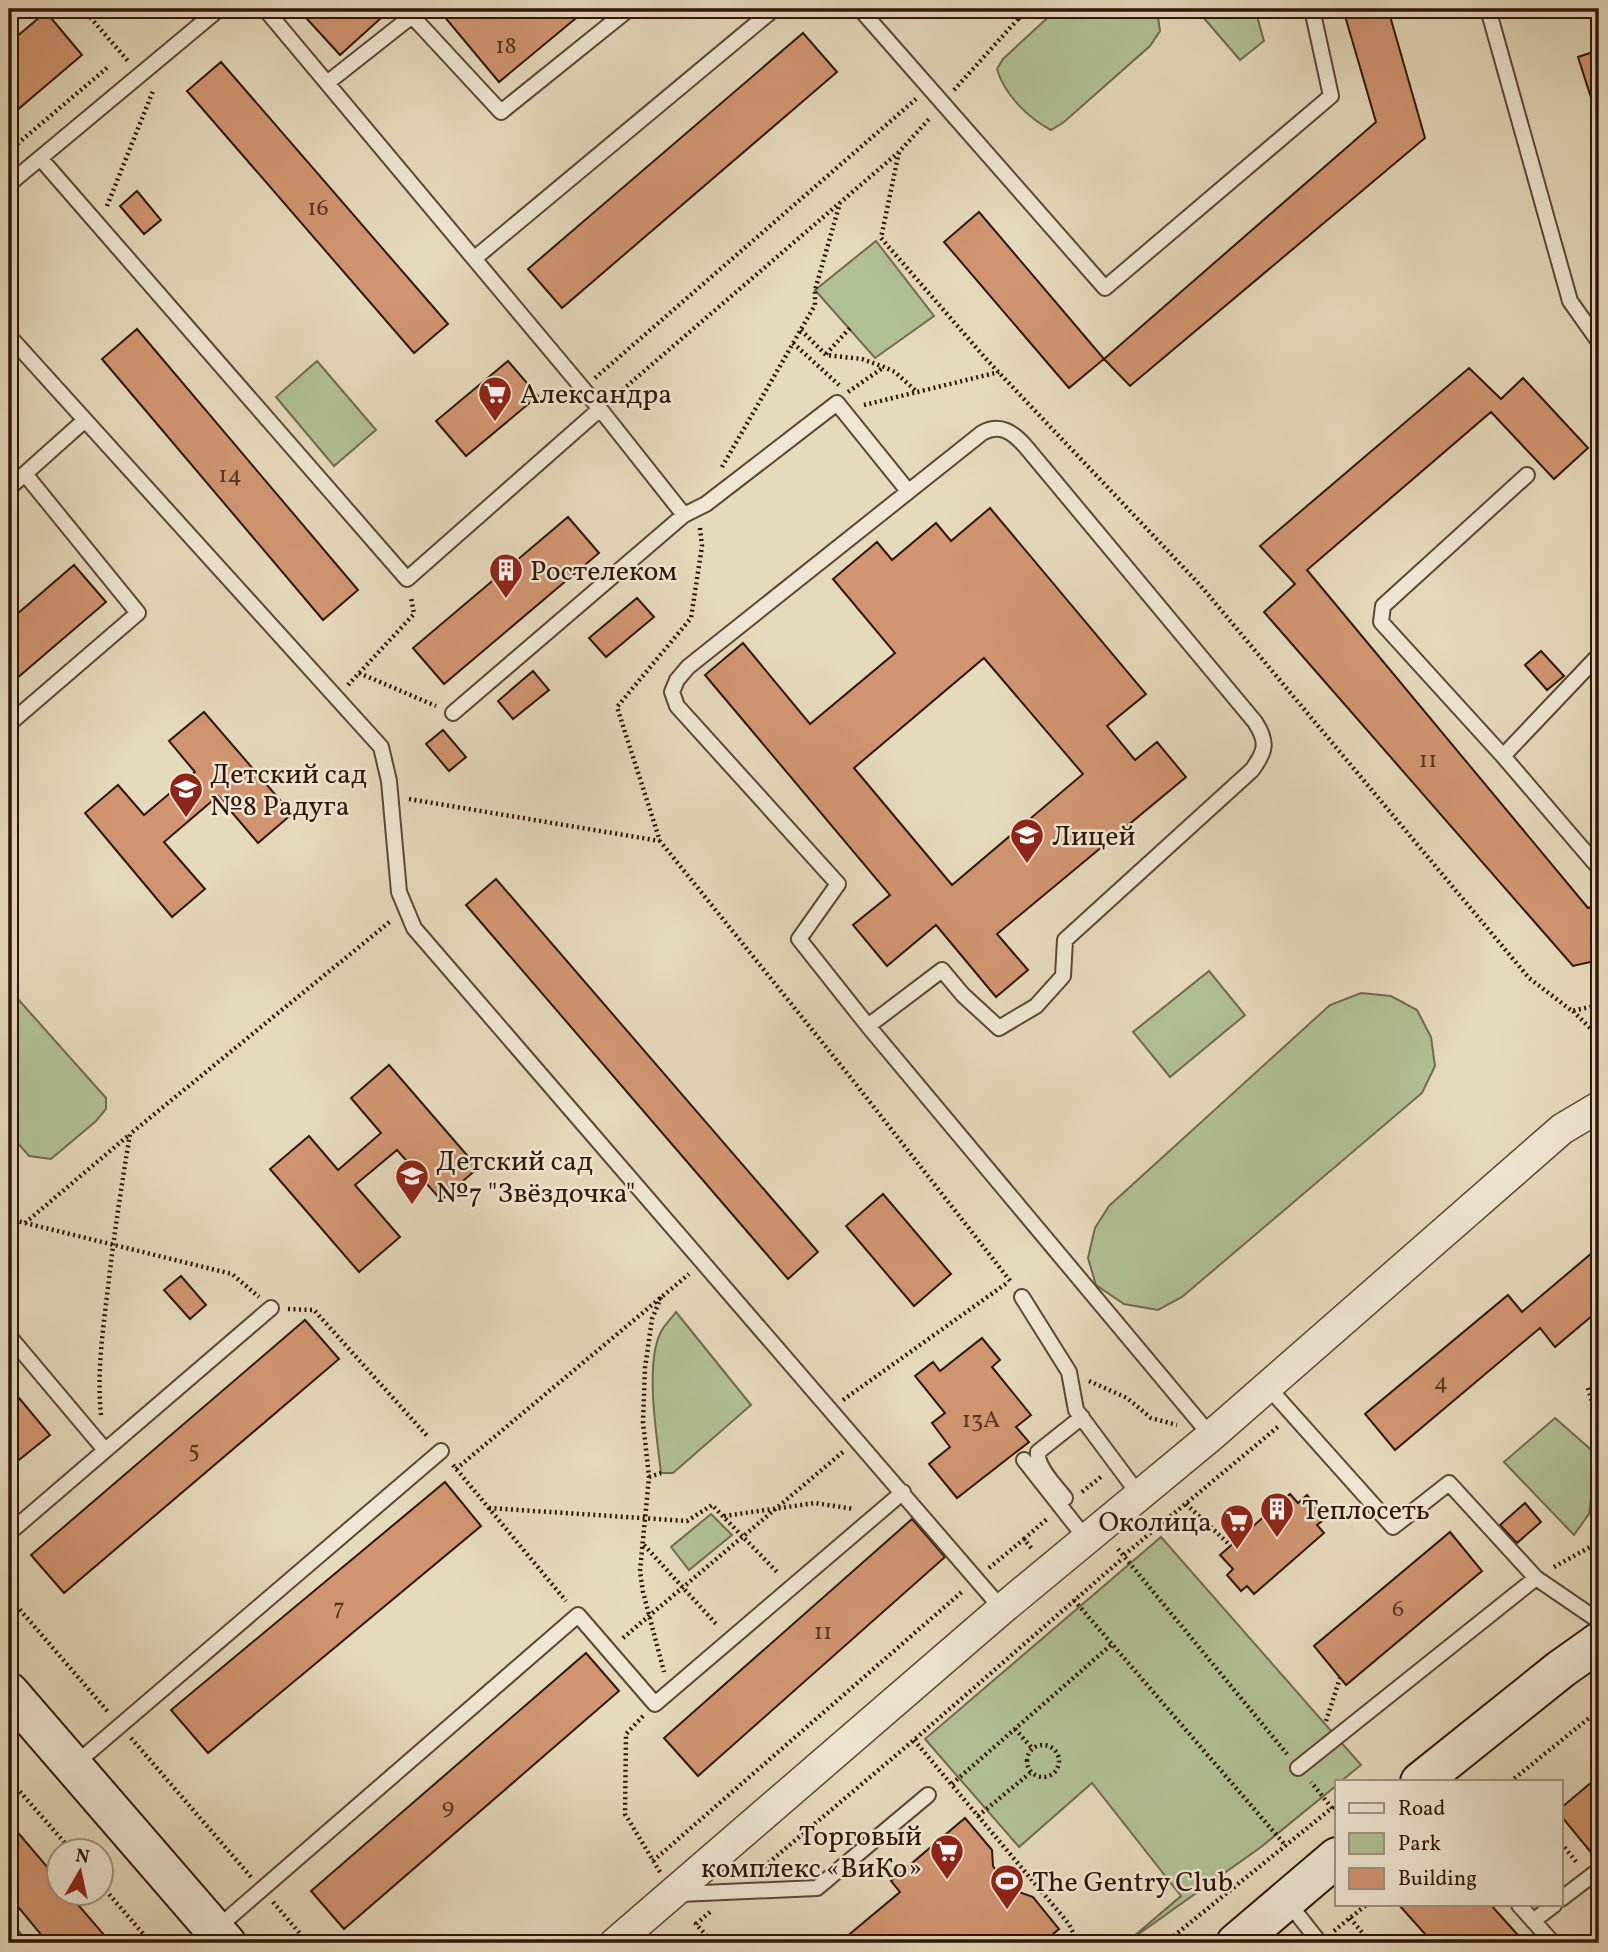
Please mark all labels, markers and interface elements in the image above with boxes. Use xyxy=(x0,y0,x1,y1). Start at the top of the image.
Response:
house number: 18 xyxy=(495,30,517,64)
house number: 16 xyxy=(307,192,329,226)
supermarket icon: Александра xyxy=(476,374,514,423)
place label: Александра xyxy=(520,376,672,415)
house number: 14 xyxy=(218,459,242,493)
building icon: Ростелеком xyxy=(487,551,525,600)
place label: Ростелеком xyxy=(530,553,677,592)
house number: 11 xyxy=(1419,744,1437,778)
place label: Детский сад №8 Радуга xyxy=(210,756,367,827)
school or university icon: Детский сад №8 Радуга xyxy=(167,770,205,819)
school or university icon: Лицей xyxy=(1008,816,1046,865)
place label: Лицей xyxy=(1052,818,1136,857)
place label: Детский сад №7 "Звёздочка" xyxy=(436,1143,635,1214)
school or university icon: Детский сад №7 "Звёздочка" xyxy=(393,1157,431,1206)
house number: 4 xyxy=(1434,1366,1448,1400)
house number: 13А xyxy=(962,1404,1000,1438)
house number: 5 xyxy=(188,1434,200,1468)
building icon: Теплосеть xyxy=(1258,1490,1296,1539)
place label: Теплосеть xyxy=(1302,1492,1430,1531)
supermarket icon: Околица xyxy=(1218,1502,1256,1551)
place label: Околица xyxy=(1098,1504,1212,1543)
house number: 7 xyxy=(333,1592,345,1626)
house number: 6 xyxy=(1392,1593,1404,1627)
house number: 11 xyxy=(814,1616,832,1650)
legend xyxy=(1335,1780,1562,1906)
house number: 9 xyxy=(442,1791,454,1825)
text: Road xyxy=(1398,1795,1445,1824)
place label: Торговый комплекс «ВиКо» xyxy=(701,1818,922,1889)
text: Park xyxy=(1398,1830,1441,1859)
supermarket icon: Торговый комплекс «ВиКо» xyxy=(928,1832,966,1881)
north arrow xyxy=(46,1836,116,1906)
text: N xyxy=(73,1843,91,1871)
sports icon: The Gentry Club xyxy=(988,1862,1026,1911)
place label: The Gentry Club xyxy=(1032,1864,1233,1903)
text: Building xyxy=(1398,1865,1477,1894)

